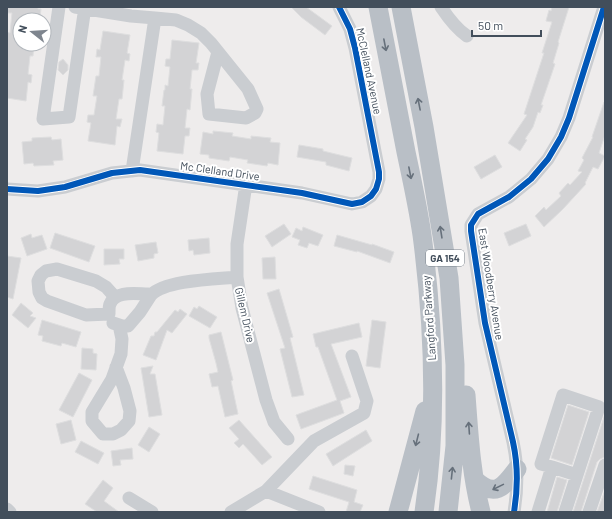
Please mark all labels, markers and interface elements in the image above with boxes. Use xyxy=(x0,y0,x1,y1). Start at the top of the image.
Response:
north arrow xyxy=(12,12,52,52)
scale bar xyxy=(472,12,541,38)
text: 50 m xyxy=(478,18,503,32)
text: N xyxy=(15,24,29,34)
street label: McClelland Avenue xyxy=(354,26,385,116)
one-way arrow xyxy=(382,38,390,51)
one-way arrow xyxy=(415,98,423,111)
street label: Mc Clelland Drive xyxy=(180,158,261,183)
one-way arrow xyxy=(407,166,415,179)
one-way arrow xyxy=(437,226,445,239)
street label: East Woodberry Avenue xyxy=(476,227,507,341)
road number: GA 154 xyxy=(426,250,464,266)
street label: Langford Parkway xyxy=(419,275,438,361)
street label: Gillem Drive xyxy=(233,286,258,344)
one-way arrow xyxy=(465,422,472,435)
one-way arrow xyxy=(413,433,421,446)
one-way arrow xyxy=(449,467,456,480)
one-way arrow xyxy=(492,484,504,491)

